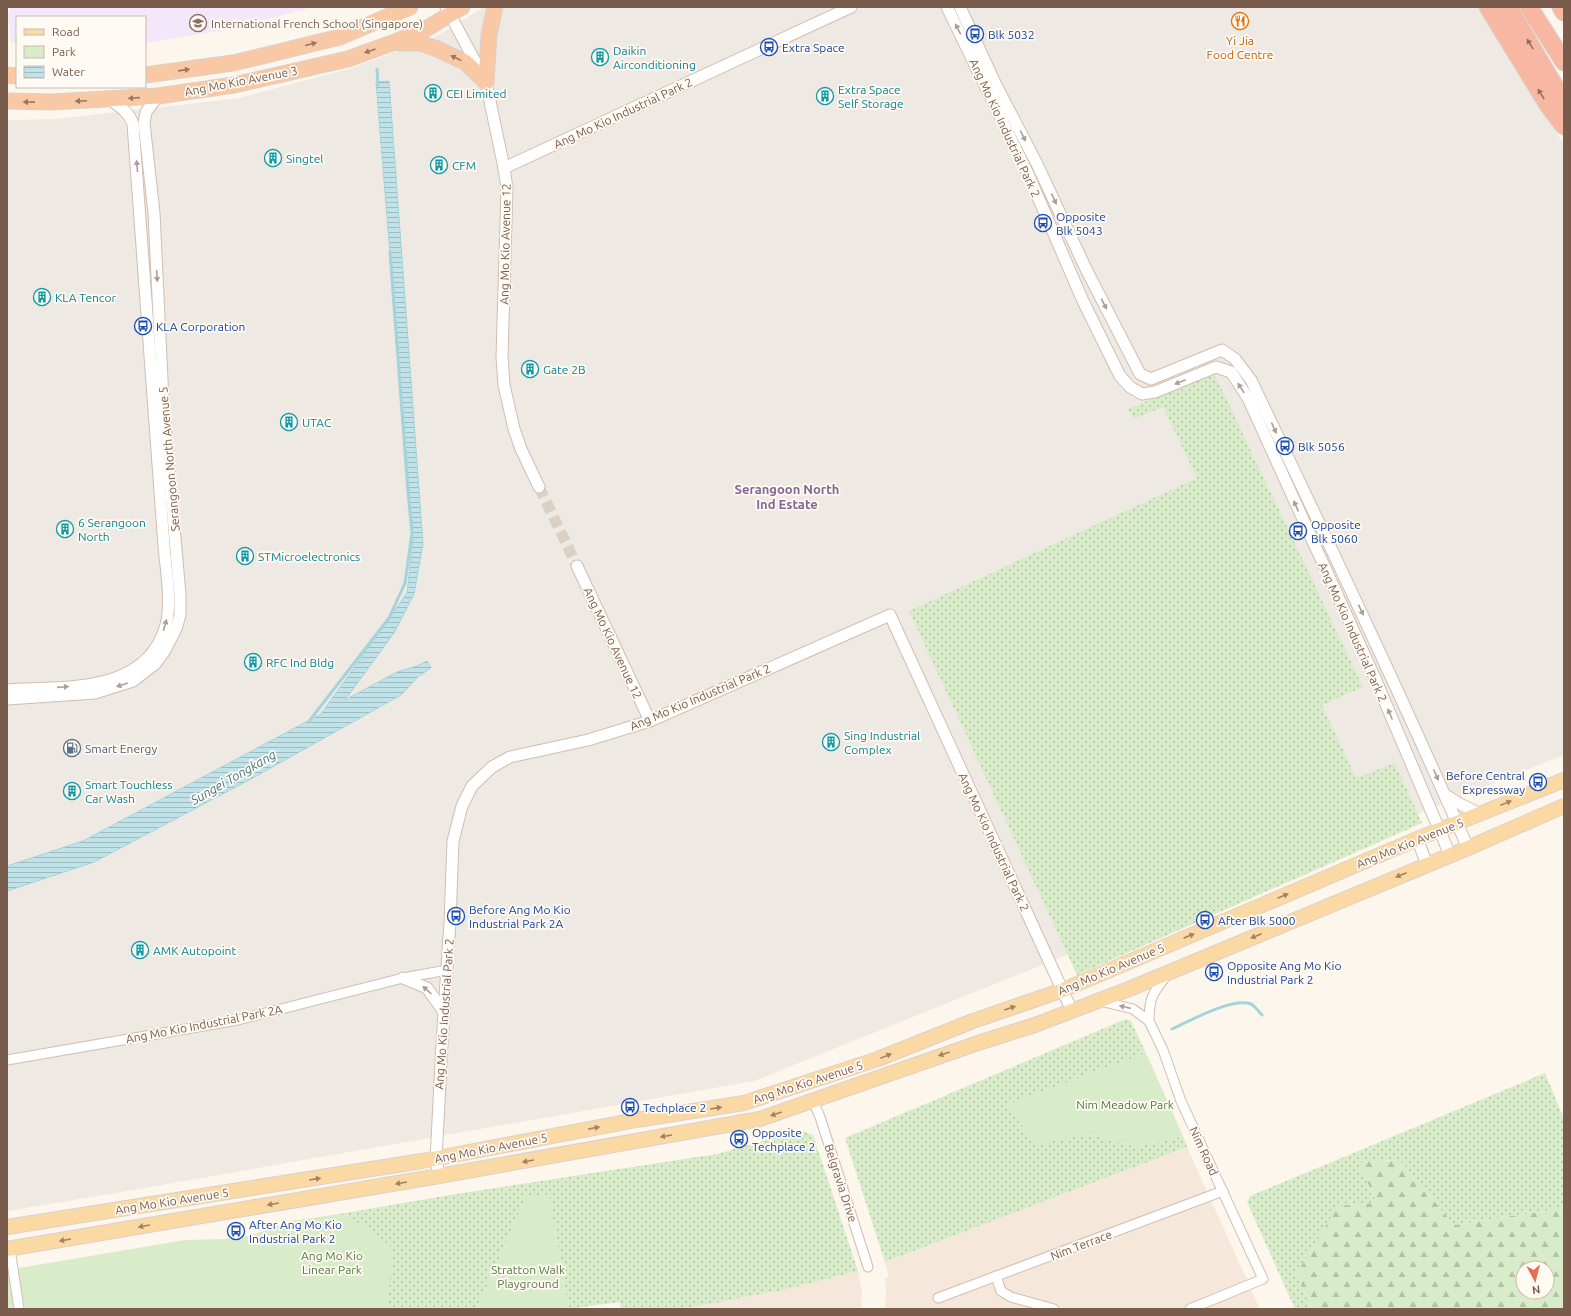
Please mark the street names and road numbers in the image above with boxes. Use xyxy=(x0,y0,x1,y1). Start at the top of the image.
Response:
street label: Ang Mo Kio Industrial Park 2 xyxy=(967,57,1043,199)
street label: Ang Mo Kio Avenue 3 xyxy=(183,64,299,98)
street label: Ang Mo Kio Industrial Park 2 xyxy=(552,75,694,151)
street label: Ang Mo Kio Avenue 12 xyxy=(497,183,513,305)
street label: Serangoon North Avenue 5 xyxy=(156,386,182,532)
street label: Ang Mo Kio Industrial Park 2 xyxy=(1316,560,1390,704)
street label: Ang Mo Kio Avenue 12 xyxy=(581,585,645,701)
street label: Ang Mo Kio Industrial Park 2 xyxy=(628,661,772,733)
street label: Ang Mo Kio Industrial Park 2 xyxy=(956,771,1032,913)
street label: Ang Mo Kio Avenue 5 xyxy=(1354,815,1466,871)
street label: Ang Mo Kio Industrial Park 2 xyxy=(432,938,456,1090)
street label: Ang Mo Kio Avenue 5 xyxy=(1056,941,1166,997)
street label: Ang Mo Kio Industrial Park 2A xyxy=(125,1002,284,1046)
street label: Ang Mo Kio Avenue 5 xyxy=(751,1058,865,1106)
street label: Nim Road xyxy=(1187,1125,1221,1177)
street label: Ang Mo Kio Avenue 5 xyxy=(433,1131,549,1165)
street label: Belgravia Drive xyxy=(822,1142,860,1224)
street label: Ang Mo Kio Avenue 5 xyxy=(114,1186,230,1216)
street label: Nim Terrace xyxy=(1048,1227,1114,1263)

